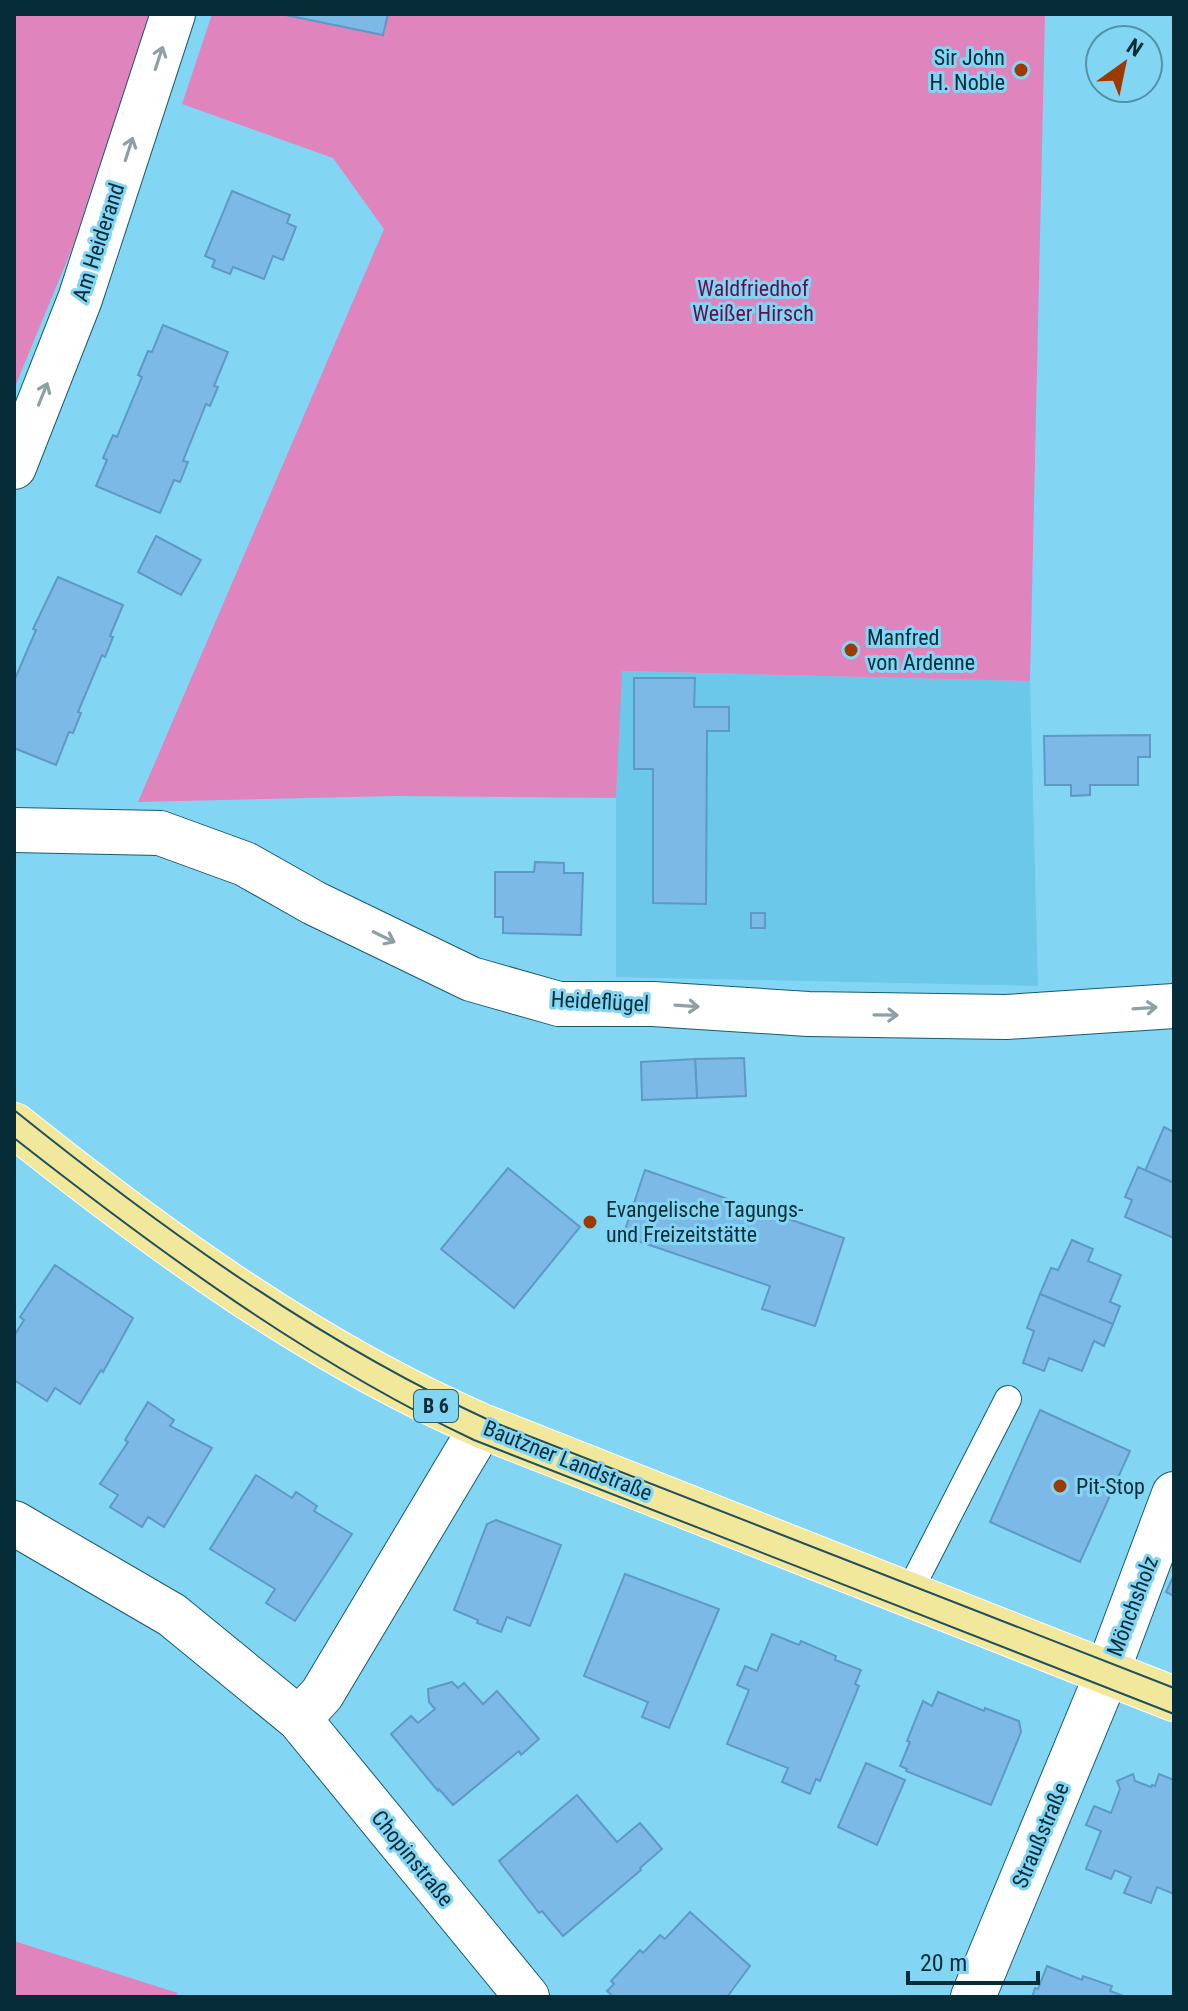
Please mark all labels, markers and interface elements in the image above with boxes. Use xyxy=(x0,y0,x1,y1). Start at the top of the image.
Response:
north arrow xyxy=(1084,24,1164,104)
text: N xyxy=(1122,33,1147,62)
one-way arrow xyxy=(152,45,167,71)
place label: Sir John H. Noble xyxy=(930,45,1005,95)
marker: Sir John H. Noble xyxy=(1012,61,1030,79)
one-way arrow xyxy=(122,137,137,163)
street label: Am Heiderand xyxy=(68,180,129,304)
park label: Waldfriedhof Weißer Hirsch xyxy=(692,276,814,326)
one-way arrow xyxy=(37,382,51,407)
place label: Manfred von Ardenne xyxy=(867,625,975,675)
marker: Manfred von Ardenne xyxy=(842,641,860,659)
one-way arrow xyxy=(372,930,396,945)
street label: Heideflügel xyxy=(550,986,650,1017)
one-way arrow xyxy=(673,999,700,1014)
one-way arrow xyxy=(1131,1000,1158,1015)
one-way arrow xyxy=(872,1007,899,1023)
place label: Evangelische Tagungs- und Freizeitstätte xyxy=(606,1197,803,1247)
marker: Evangelische Tagungs- und Freizeitstätte xyxy=(581,1213,599,1231)
road number: B 6 xyxy=(414,1390,458,1422)
street label: Bautzner Landstraße xyxy=(480,1415,656,1506)
place label: Pit-Stop xyxy=(1076,1474,1145,1499)
marker: Pit-Stop xyxy=(1051,1477,1069,1495)
street label: Mönchsholz xyxy=(1102,1552,1163,1660)
street label: Straußstraße xyxy=(1007,1779,1074,1892)
street label: Chopinstraße xyxy=(366,1805,459,1911)
scale bar xyxy=(908,1935,1038,1985)
text: 20 m xyxy=(920,1949,967,1977)

